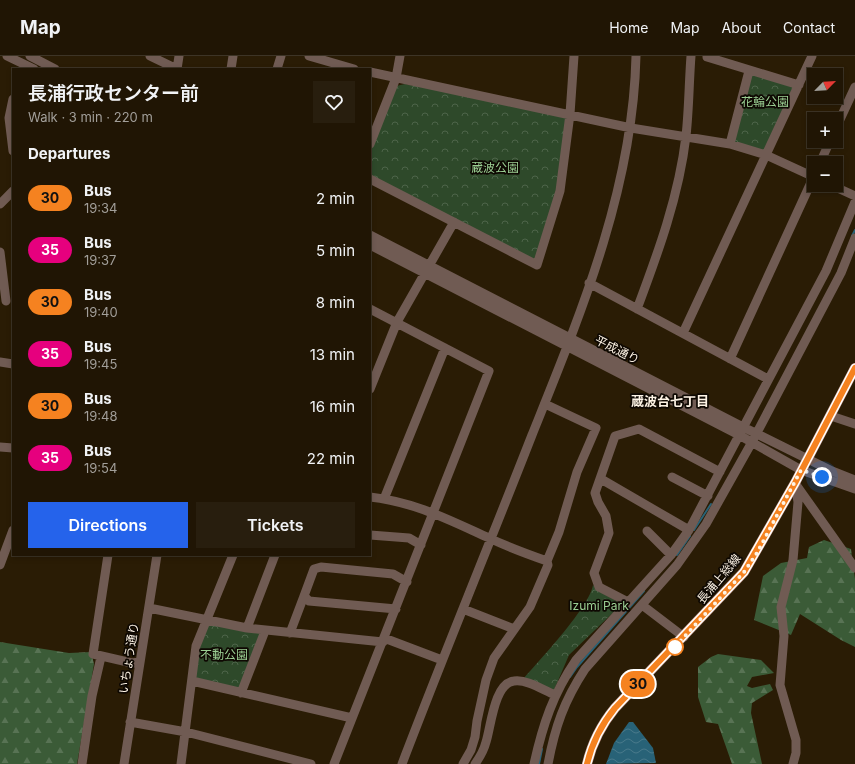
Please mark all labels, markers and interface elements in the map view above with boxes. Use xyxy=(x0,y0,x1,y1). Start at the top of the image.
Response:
text: Map xyxy=(20,16,61,39)
text: Home xyxy=(609,19,648,36)
text: Map xyxy=(670,19,700,36)
text: About xyxy=(722,19,761,36)
text: Contact xyxy=(783,19,835,36)
north arrow xyxy=(807,68,843,104)
map controls xyxy=(807,68,843,192)
button: heart xyxy=(313,81,355,123)
text: 長浦行政センター前 xyxy=(28,82,199,105)
park label: 花輪公園 xyxy=(741,94,789,109)
text: Walk · 3 min · 220 m xyxy=(28,109,153,125)
button: + xyxy=(807,112,843,148)
text: Departures xyxy=(28,144,110,163)
button: − xyxy=(807,156,843,192)
park label: 蔵波公園 xyxy=(471,160,519,175)
text: Bus xyxy=(84,181,112,200)
text: 30 xyxy=(41,189,59,206)
text: 2 min xyxy=(316,189,355,208)
text: 19:34 xyxy=(84,200,118,216)
text: Bus xyxy=(84,233,112,252)
text: 35 xyxy=(41,241,59,258)
text: 5 min xyxy=(316,241,355,260)
text: 19:37 xyxy=(84,252,116,268)
text: Bus xyxy=(84,285,112,304)
text: 30 xyxy=(41,293,59,310)
text: 8 min xyxy=(316,293,355,312)
text: 19:40 xyxy=(84,304,118,320)
street label: 平成通り xyxy=(592,332,642,367)
text: Bus xyxy=(84,337,112,356)
text: 35 xyxy=(41,345,59,362)
text: 13 min xyxy=(310,345,355,364)
text: 19:45 xyxy=(84,356,117,372)
text: Bus xyxy=(84,389,112,408)
district label: 蔵波台七丁目 xyxy=(631,393,709,409)
text: 30 xyxy=(41,397,59,414)
text: 16 min xyxy=(310,397,355,416)
text: 19:48 xyxy=(84,408,118,424)
text: Bus xyxy=(84,441,112,460)
text: 35 xyxy=(41,449,59,466)
text: 22 min xyxy=(307,449,355,468)
text: 19:54 xyxy=(84,460,117,476)
your location xyxy=(812,467,832,487)
button: Directions xyxy=(28,502,188,548)
button: Tickets xyxy=(196,502,355,548)
street label: 長浦上総線 xyxy=(694,551,744,606)
park label: Izumi Park xyxy=(569,598,629,613)
street label: いちょう通り xyxy=(115,621,142,695)
unlabelled marker xyxy=(666,638,684,656)
park label: 不動公園 xyxy=(200,647,248,662)
line badge: 30 xyxy=(620,671,656,697)
text: 30 xyxy=(629,675,647,692)

